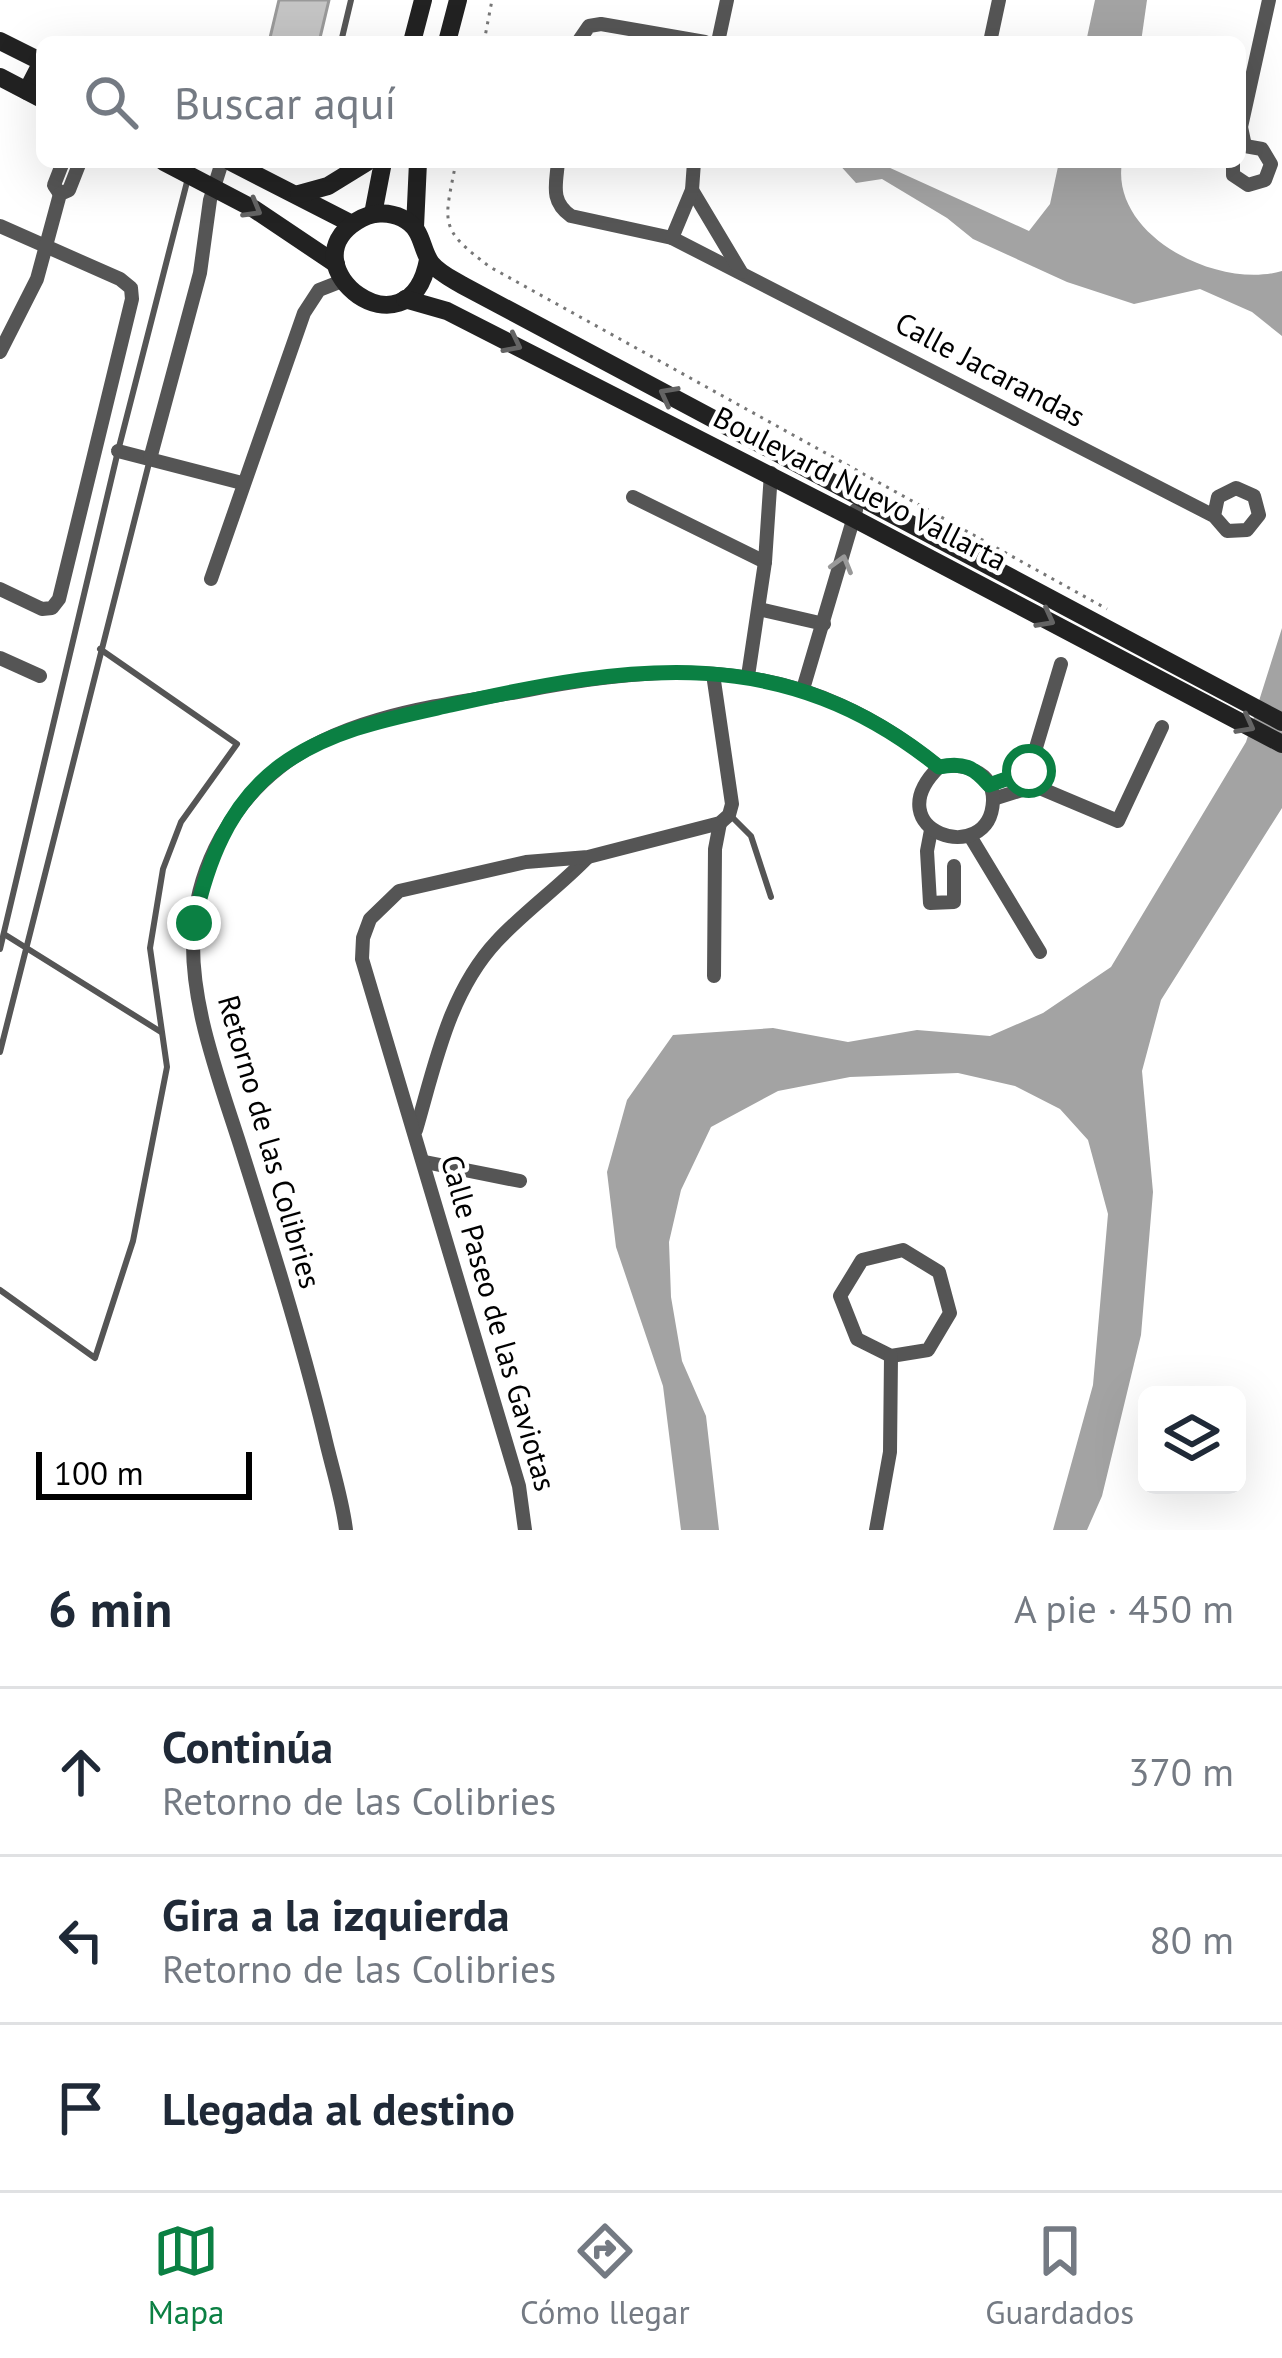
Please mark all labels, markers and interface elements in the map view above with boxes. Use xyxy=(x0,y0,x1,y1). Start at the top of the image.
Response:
search box xyxy=(36,36,1246,168)
icon: search xyxy=(78,69,144,135)
text: Buscar aquí xyxy=(174,73,396,131)
one-way arrow xyxy=(240,195,262,217)
street label: Calle Jacarandas xyxy=(889,302,1092,435)
one-way arrow xyxy=(500,330,522,353)
one-way arrow xyxy=(659,386,680,409)
street label: Boulevard Nuevo Vallarta xyxy=(707,397,1014,579)
one-way arrow xyxy=(828,554,853,575)
one-way arrow xyxy=(1033,605,1055,628)
one-way arrow xyxy=(1233,711,1254,734)
route start xyxy=(1002,744,1056,798)
route end xyxy=(167,896,221,950)
street label: Retorno de las Colibries xyxy=(210,990,331,1293)
street label: Calle Paseo de las Gaviotas xyxy=(433,1150,566,1495)
map controls xyxy=(1138,1386,1246,1494)
button: layers xyxy=(1138,1386,1246,1494)
scale bar xyxy=(36,1446,252,1499)
text: 100 m xyxy=(54,1451,144,1494)
text: 6 min xyxy=(48,1575,172,1641)
text: A pie · 450 m xyxy=(1014,1583,1234,1634)
text: Continúa xyxy=(162,1717,333,1775)
icon: ahead xyxy=(48,1739,114,1805)
text: 370 m xyxy=(1128,1746,1234,1797)
text: Retorno de las Colibries xyxy=(162,1775,556,1826)
text: Gira a la izquierda xyxy=(162,1885,510,1943)
icon: left xyxy=(48,1907,114,1973)
text: 80 m xyxy=(1149,1914,1234,1965)
text: Retorno de las Colibries xyxy=(162,1943,556,1994)
icon: arrive xyxy=(48,2075,114,2141)
text: Llegada al destino xyxy=(162,2079,515,2137)
tab: Mapa xyxy=(148,2218,224,2333)
tab: Cómo llegar xyxy=(520,2218,690,2333)
tab: Guardados xyxy=(985,2218,1134,2333)

